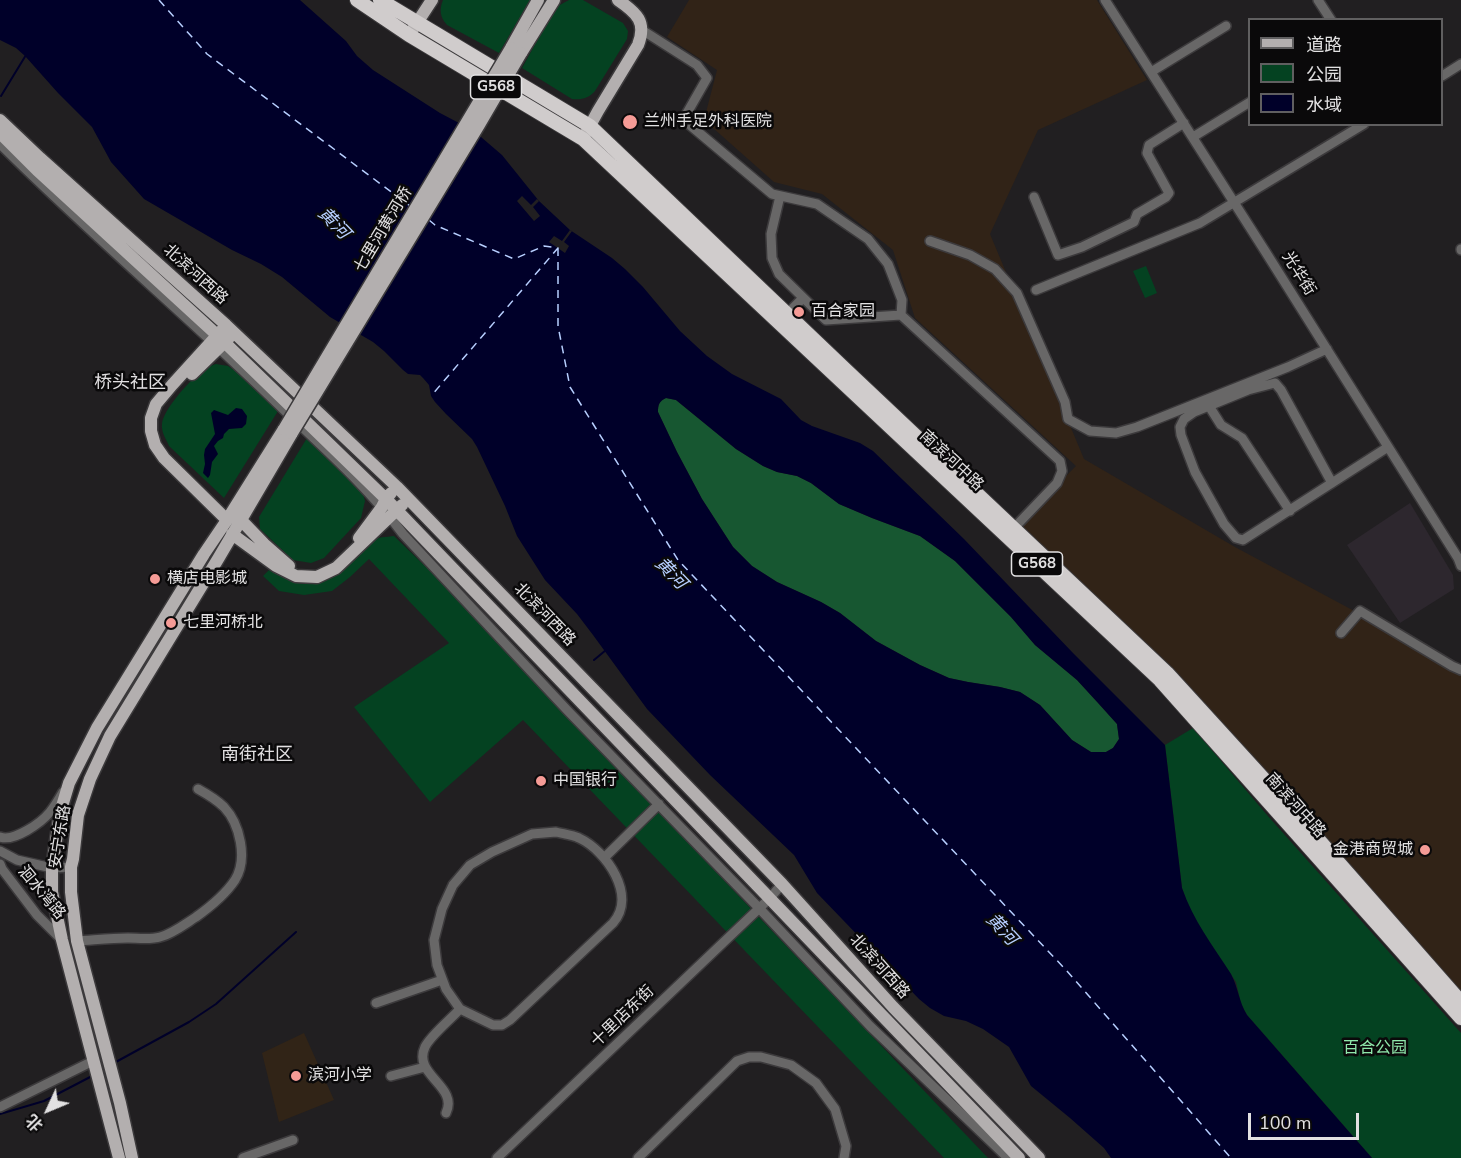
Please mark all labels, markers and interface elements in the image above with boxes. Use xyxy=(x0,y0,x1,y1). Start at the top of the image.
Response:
legend xyxy=(1248,18,1443,126)
text: 道路 xyxy=(1306,33,1342,57)
text: 公园 xyxy=(1306,63,1342,87)
road number: G568 xyxy=(470,75,522,99)
text: 水域 xyxy=(1306,93,1342,117)
place label: 兰州手足外科医院 xyxy=(644,112,772,132)
marker: 兰州手足外科医院 xyxy=(621,113,639,131)
street label: 七里河黄河桥 xyxy=(351,184,417,276)
water label: 黄河 xyxy=(313,204,353,244)
street label: 北滨河西路 xyxy=(159,241,231,309)
street label: 光华街 xyxy=(1277,249,1319,299)
place label: 百合家园 xyxy=(811,302,875,322)
marker: 百合家园 xyxy=(792,305,806,319)
district label: 桥头社区 xyxy=(94,373,166,395)
street label: 南滨河中路 xyxy=(915,427,987,495)
road number: G568 xyxy=(1012,552,1062,576)
water label: 黄河 xyxy=(650,554,690,594)
place label: 横店电影城 xyxy=(167,569,247,589)
marker: 横店电影城 xyxy=(148,572,162,586)
street label: 北滨河西路 xyxy=(509,580,579,650)
place label: 七里河桥北 xyxy=(183,613,263,633)
marker: 七里河桥北 xyxy=(164,616,178,630)
district label: 南街社区 xyxy=(221,745,293,767)
street label: 南滨河中路 xyxy=(1261,770,1329,842)
place label: 中国银行 xyxy=(553,771,617,791)
marker: 中国银行 xyxy=(534,774,548,788)
street label: 安宁东路 xyxy=(47,804,75,870)
place label: 金港商贸城 xyxy=(1333,840,1413,860)
marker: 金港商贸城 xyxy=(1418,843,1432,857)
street label: 洄水湾路 xyxy=(13,862,69,924)
water label: 黄河 xyxy=(981,909,1021,951)
street label: 北滨河西路 xyxy=(845,931,913,1003)
street label: 十里店东街 xyxy=(588,982,658,1052)
park label: 百合公园 xyxy=(1343,1039,1407,1059)
place label: 滨河小学 xyxy=(308,1066,372,1086)
marker: 滨河小学 xyxy=(289,1069,303,1083)
north arrow xyxy=(18,1080,78,1140)
scale bar xyxy=(1251,1101,1362,1139)
text: 北 xyxy=(22,1109,49,1136)
text: 100 m xyxy=(1259,1111,1311,1135)

